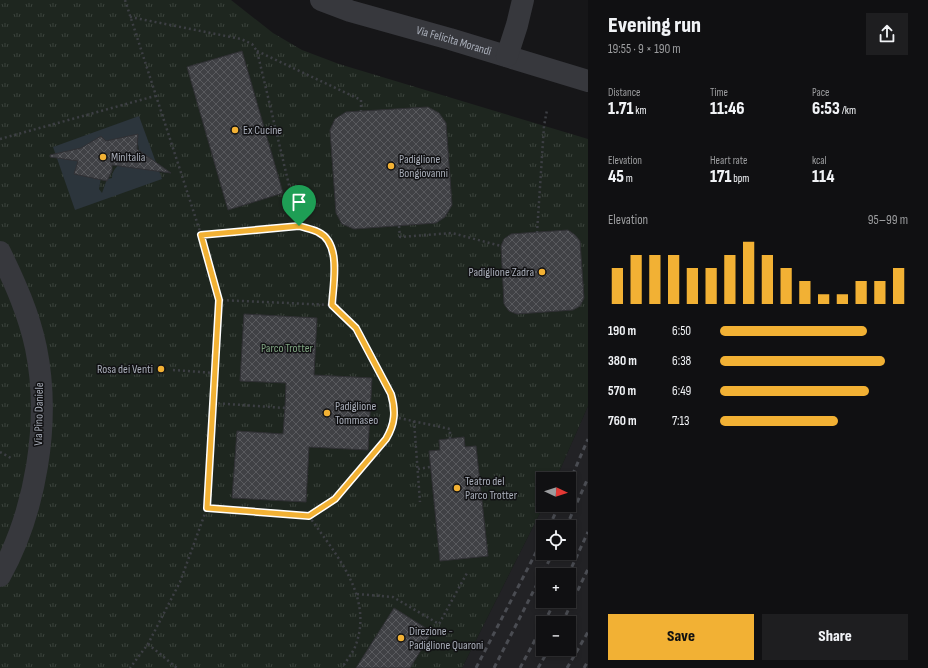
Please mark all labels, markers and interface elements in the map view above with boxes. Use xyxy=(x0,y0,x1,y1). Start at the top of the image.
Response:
text: Evening run xyxy=(608,12,701,39)
button: share xyxy=(866,13,908,55)
street label: Via Felicita Morandi xyxy=(415,22,493,59)
text: 19:55 · 9 × 190 m xyxy=(608,41,681,57)
text: Distance xyxy=(608,86,640,99)
text: Time xyxy=(710,86,728,99)
text: Pace xyxy=(812,86,830,99)
text: 1.71 xyxy=(608,99,634,119)
text: 11:46 xyxy=(710,99,745,119)
text: 6:53 xyxy=(812,99,840,119)
text: km xyxy=(634,104,647,117)
text: /km xyxy=(840,104,856,117)
place label: Ex Cucine xyxy=(243,123,282,138)
marker: Ex Cucine xyxy=(230,125,240,135)
place label: MinItalia xyxy=(111,150,146,165)
marker: MinItalia xyxy=(98,152,108,162)
place label: Padiglione Bongiovanni xyxy=(399,152,448,181)
text: Elevation xyxy=(608,154,642,167)
text: Heart rate xyxy=(710,154,748,167)
text: kcal xyxy=(812,154,827,167)
marker: Padiglione Bongiovanni xyxy=(386,161,396,171)
text: 45 xyxy=(608,167,624,187)
text: 171 xyxy=(710,167,732,187)
text: 114 xyxy=(812,167,834,187)
text: m xyxy=(624,172,633,185)
text: bpm xyxy=(732,172,749,185)
pin xyxy=(282,185,316,226)
icon: arrive xyxy=(288,191,310,213)
text: Elevation xyxy=(608,212,648,228)
text: 95–99 m xyxy=(868,212,908,228)
place label: Padiglione Zadra xyxy=(469,265,534,280)
marker: Padiglione Zadra xyxy=(537,267,547,277)
text: 190 m xyxy=(608,323,636,339)
text: 6:50 xyxy=(672,323,691,339)
park label: Parco Trotter xyxy=(261,341,314,356)
text: 380 m xyxy=(608,353,637,369)
text: 6:38 xyxy=(672,353,691,369)
place label: Rosa dei Venti xyxy=(97,362,153,377)
marker: Rosa dei Venti xyxy=(156,364,166,374)
street label: Via Pino Daniele xyxy=(31,382,47,446)
text: 570 m xyxy=(608,383,636,399)
text: 6:49 xyxy=(672,383,691,399)
place label: Padiglione Tommaseo xyxy=(335,399,378,428)
marker: Padiglione Tommaseo xyxy=(322,408,332,418)
text: 760 m xyxy=(608,413,637,429)
text: 7:13 xyxy=(672,413,690,429)
north arrow xyxy=(536,472,576,512)
map controls xyxy=(536,472,576,656)
place label: Teatro del Parco Trotter xyxy=(465,474,518,503)
marker: Teatro del Parco Trotter xyxy=(452,483,462,493)
button: locate xyxy=(536,520,576,560)
button: + xyxy=(536,568,576,608)
button: Save xyxy=(608,614,754,660)
button: Share xyxy=(762,614,908,660)
button: − xyxy=(536,616,576,656)
place label: Direzione - Padiglione Quaroni xyxy=(409,624,483,653)
marker: Direzione - Padiglione Quaroni xyxy=(396,633,406,643)

